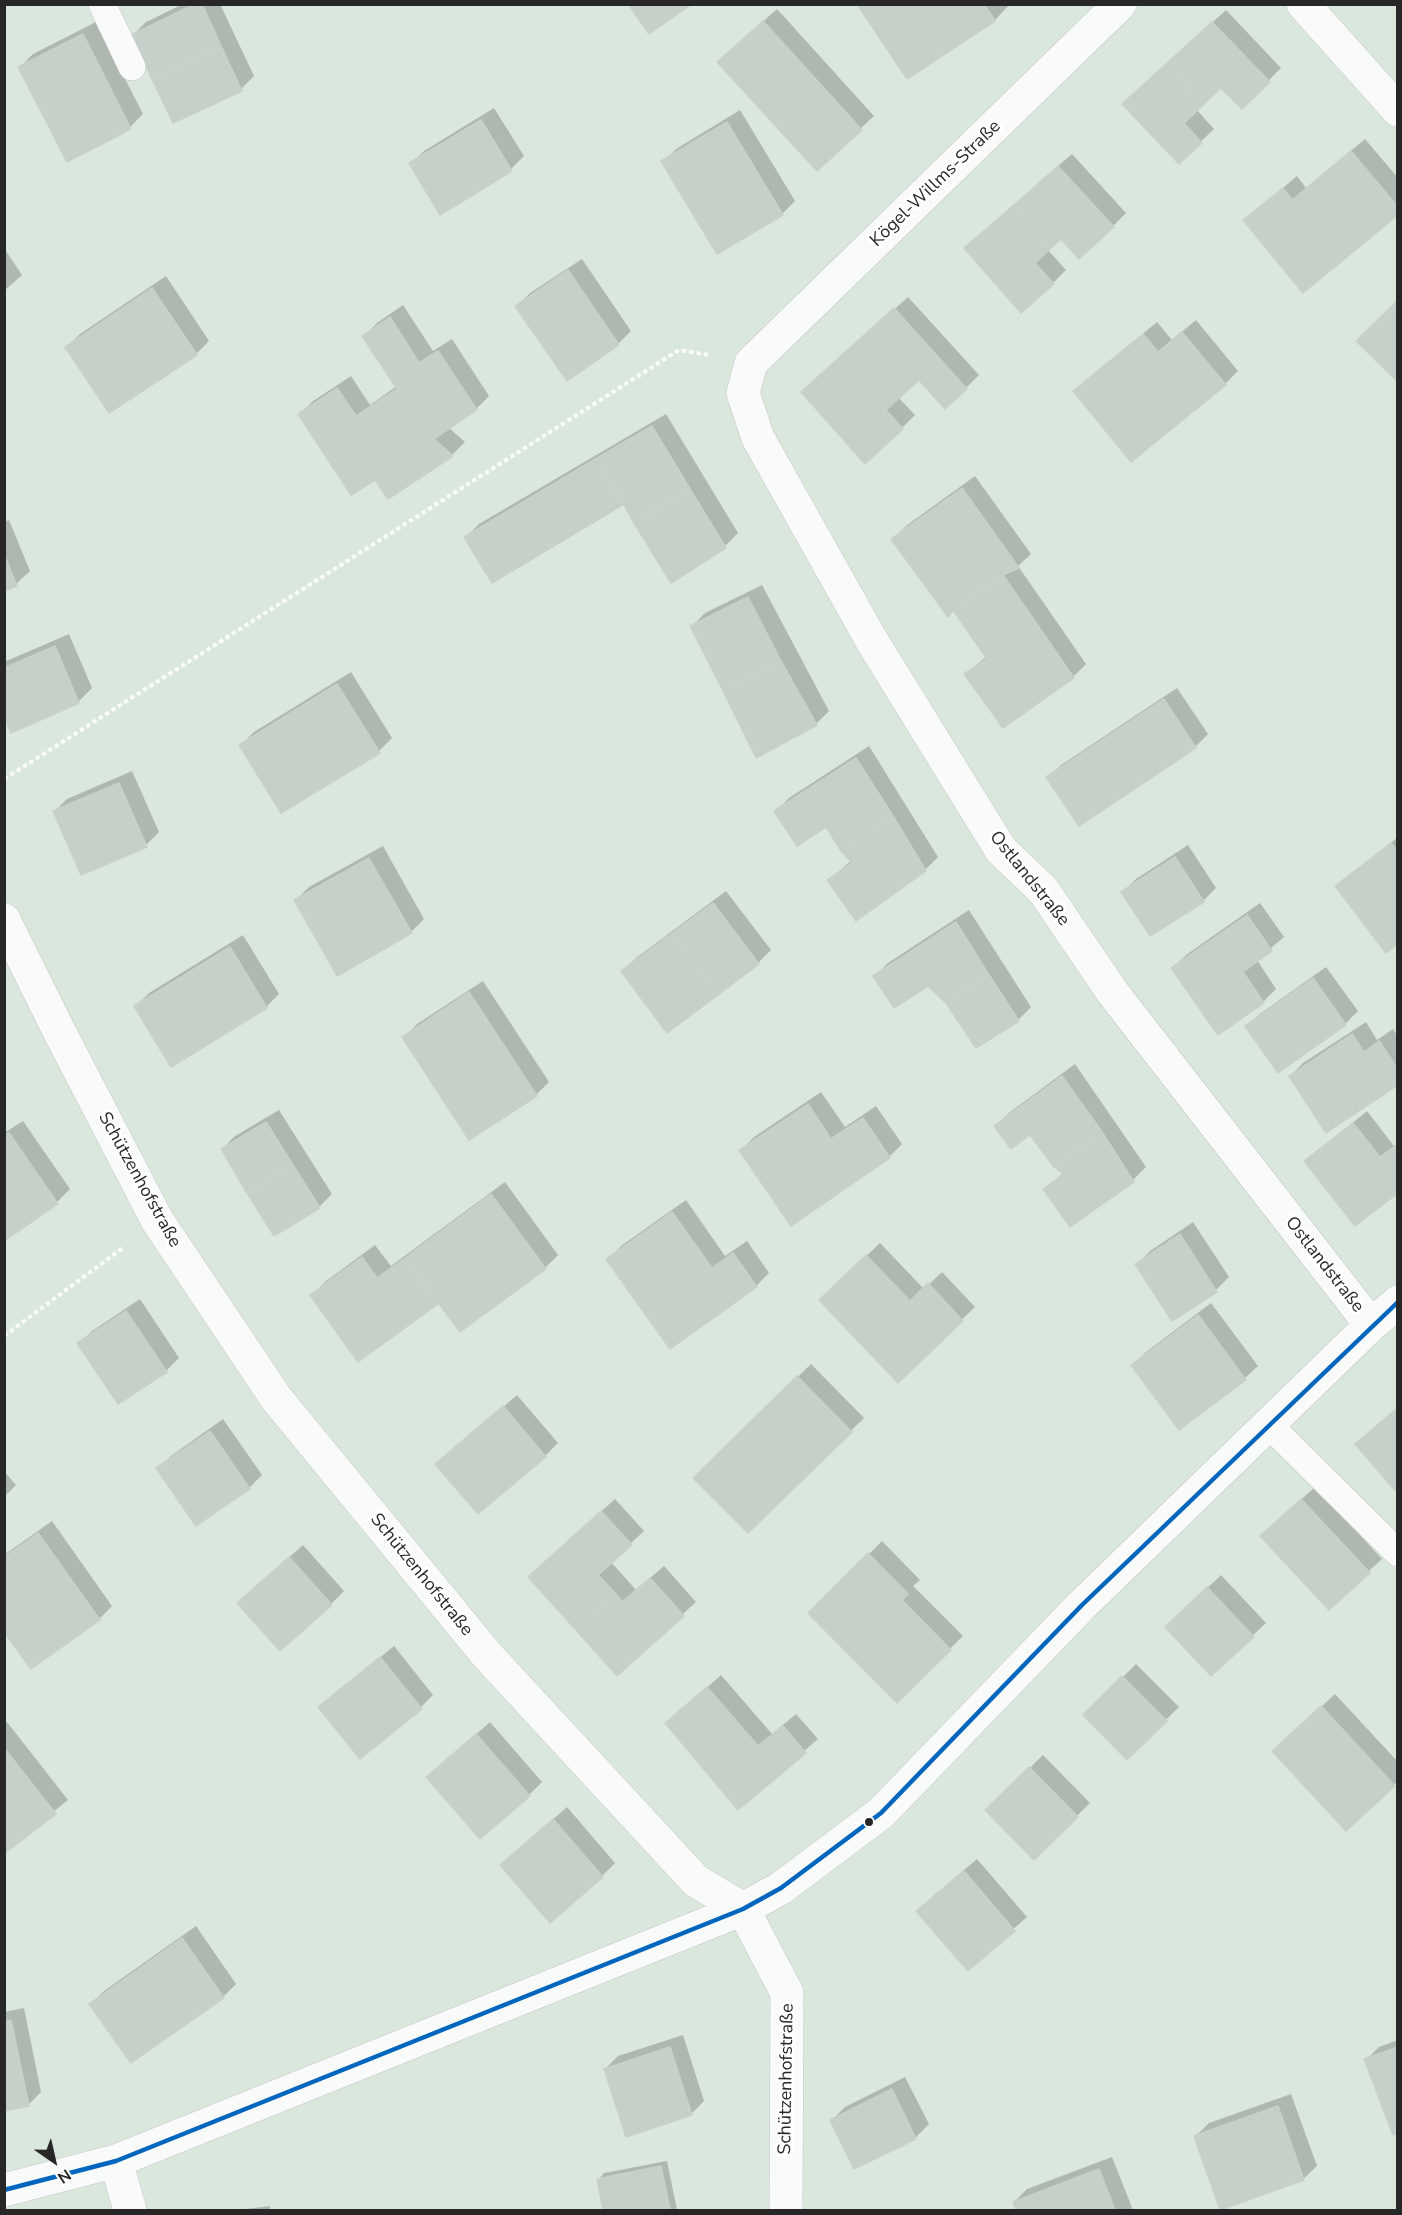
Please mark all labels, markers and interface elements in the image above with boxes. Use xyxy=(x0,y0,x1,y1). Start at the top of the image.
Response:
street label: Kögel-Willms-Straße xyxy=(866,116,1006,252)
street label: Ostlandstraße xyxy=(984,827,1074,931)
street label: Schützenhofstraße xyxy=(93,1109,185,1251)
street label: Ostlandstraße xyxy=(1280,1213,1368,1317)
street label: Schützenhofstraße xyxy=(365,1509,477,1641)
unlabelled marker xyxy=(863,1816,875,1828)
street label: Schützenhofstraße xyxy=(775,2003,799,2155)
north arrow xyxy=(24,2131,84,2191)
text: N xyxy=(53,2163,75,2188)

